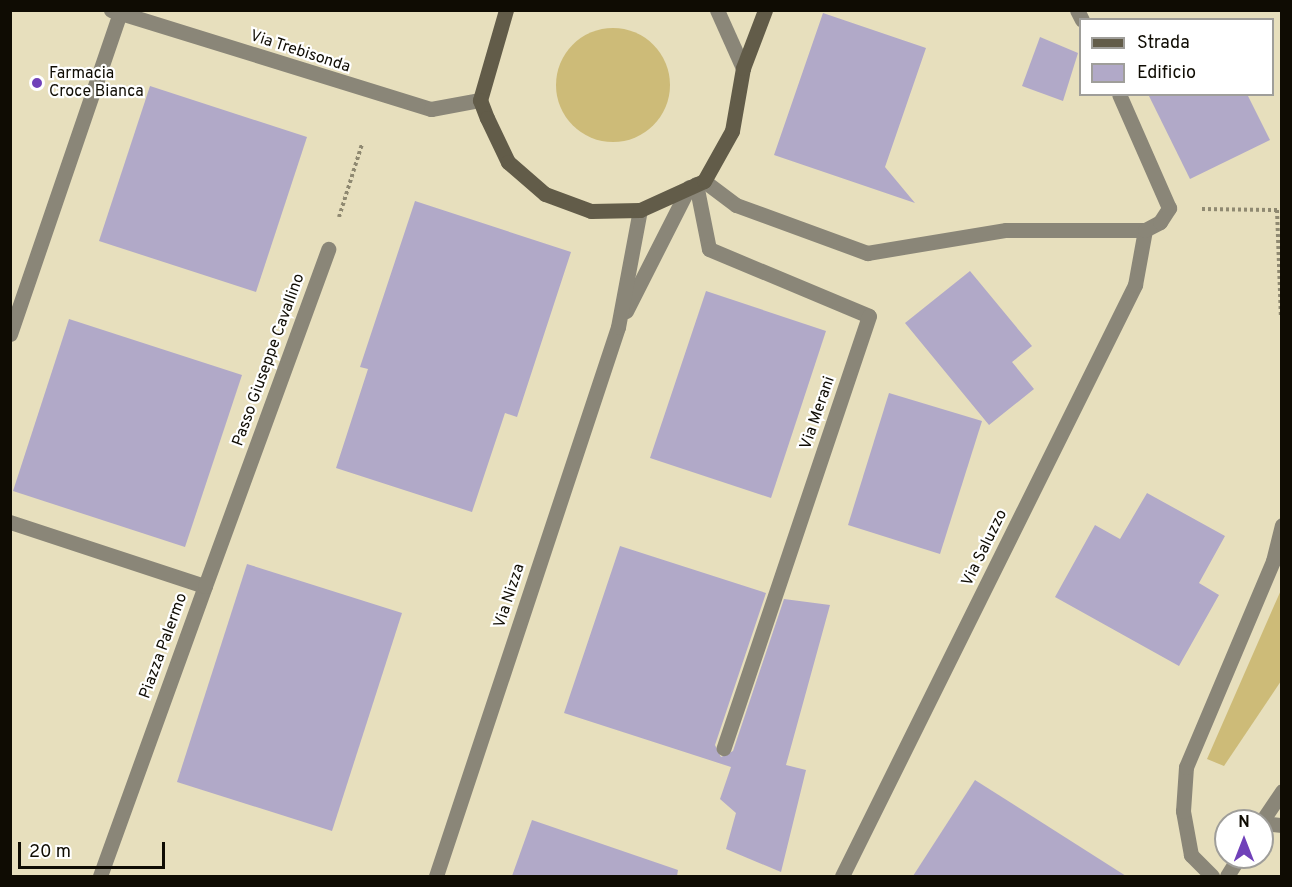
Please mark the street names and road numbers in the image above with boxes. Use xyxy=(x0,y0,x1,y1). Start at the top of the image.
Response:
street label: Via Trebisonda xyxy=(247,27,353,77)
street label: Passo Giuseppe Cavallino xyxy=(229,271,309,449)
street label: Via Merani xyxy=(797,374,839,452)
street label: Via Saluzzo xyxy=(958,507,1012,589)
street label: Via Nizza xyxy=(491,561,529,631)
street label: Piazza Palermo xyxy=(136,591,192,701)

